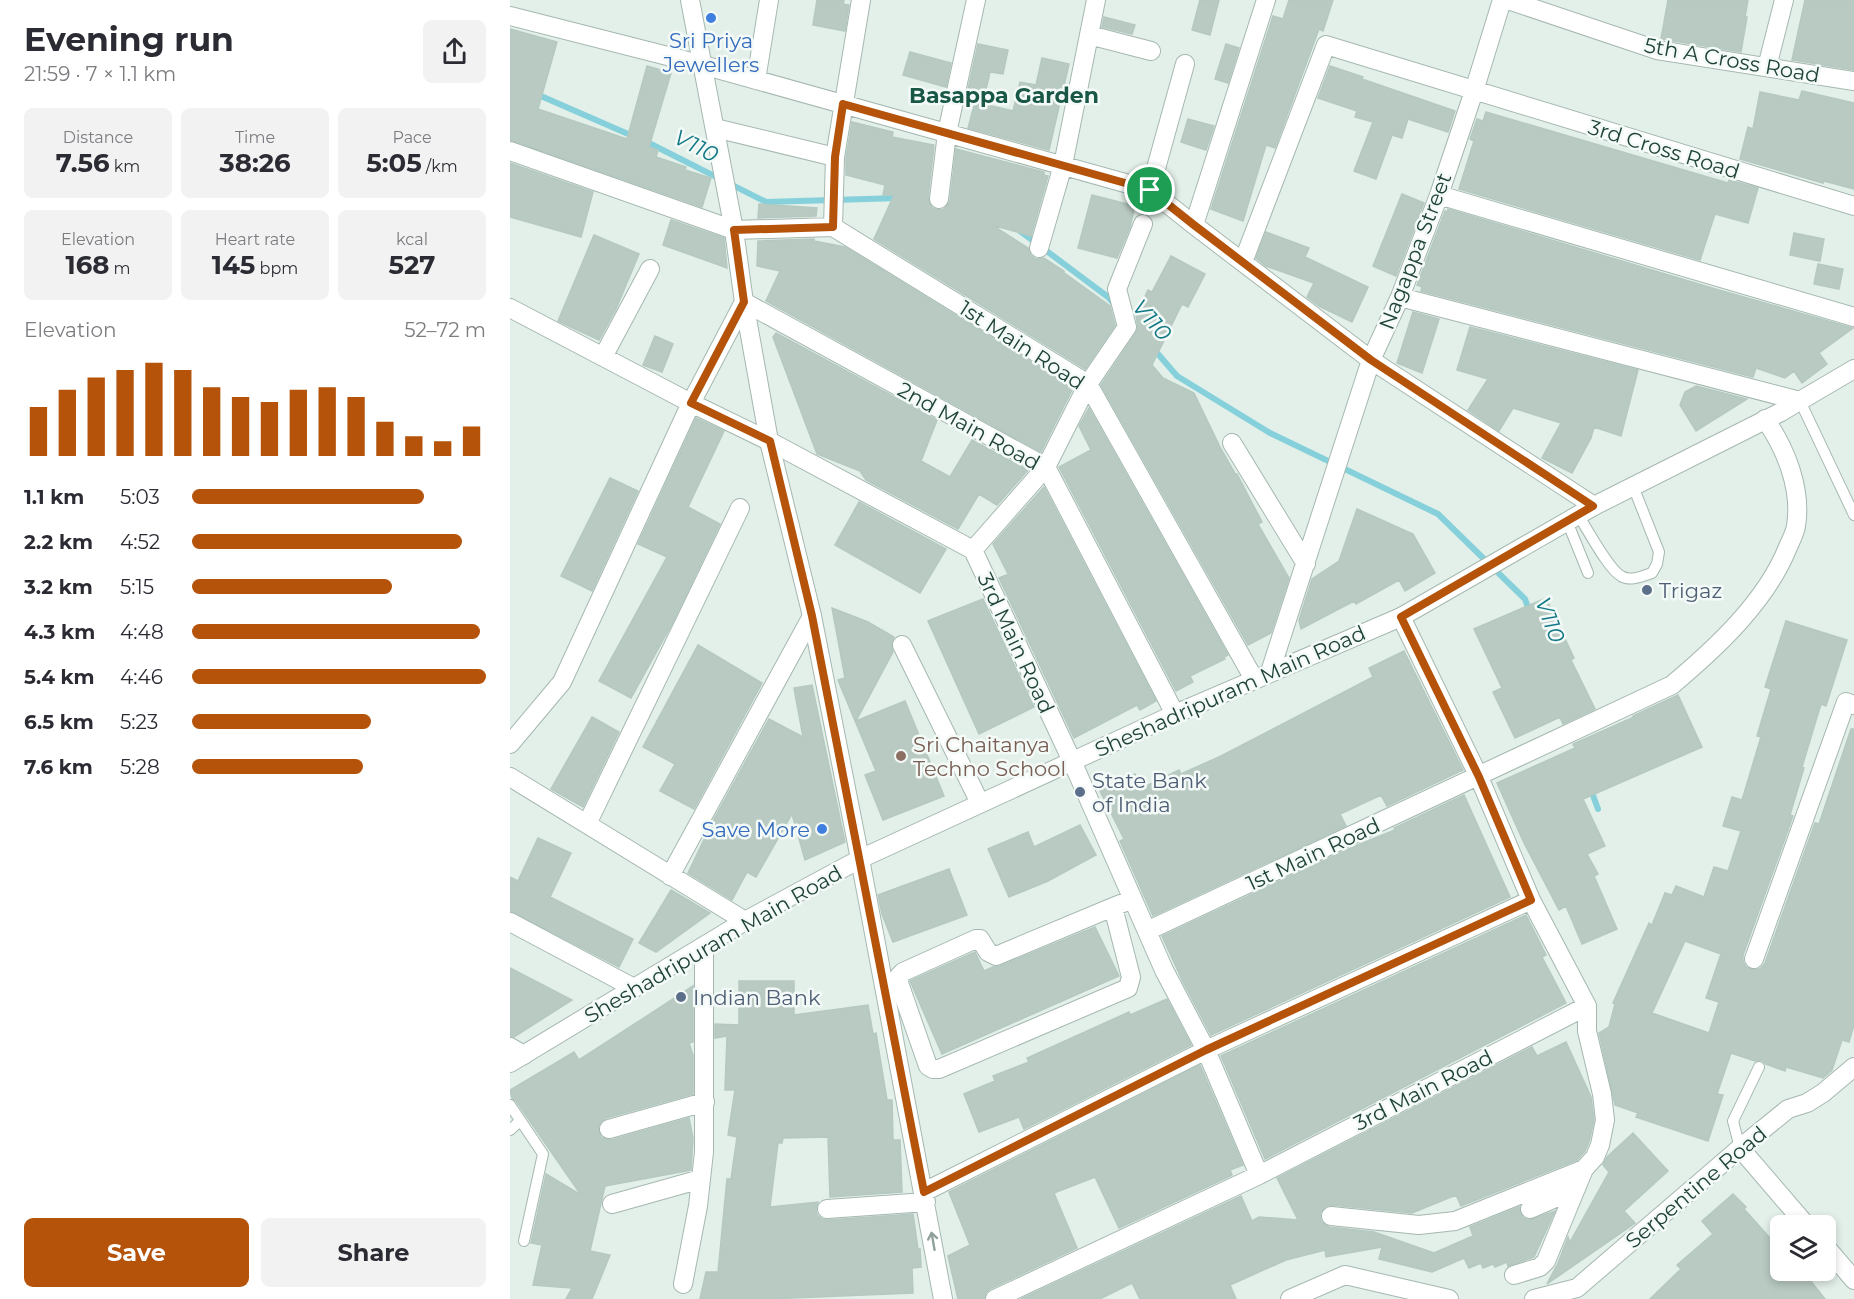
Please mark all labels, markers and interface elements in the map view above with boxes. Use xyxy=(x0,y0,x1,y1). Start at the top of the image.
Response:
marker: Sri Priya Jewellers xyxy=(704,11,718,25)
text: Evening run xyxy=(24,19,234,59)
button: share xyxy=(423,20,486,83)
place label: Sri Priya Jewellers xyxy=(662,28,759,77)
street label: 5th A Cross Road xyxy=(1642,32,1822,88)
text: 21:59 · 7 × 1.1 km xyxy=(24,62,176,86)
district label: Basappa Garden xyxy=(909,82,1099,109)
street label: 3rd Cross Road xyxy=(1585,114,1743,184)
water label: V110 xyxy=(669,123,723,169)
text: Distance xyxy=(63,128,133,147)
text: Time xyxy=(235,128,275,147)
text: Pace xyxy=(392,128,432,147)
text: 7.56 xyxy=(56,147,110,179)
text: 38:26 xyxy=(219,147,291,179)
text: 5:05 xyxy=(366,147,422,179)
text: km xyxy=(110,157,140,176)
text: /km xyxy=(422,157,458,176)
pin xyxy=(1124,164,1175,215)
street label: Nagappa Street xyxy=(1374,169,1456,333)
icon: arrive xyxy=(1133,173,1166,206)
text: Elevation xyxy=(61,230,135,249)
text: Heart rate xyxy=(215,230,295,249)
text: kcal xyxy=(396,230,428,249)
text: 168 xyxy=(65,249,109,281)
text: 145 xyxy=(212,249,255,281)
text: 527 xyxy=(389,249,435,281)
text: m xyxy=(109,259,131,278)
text: bpm xyxy=(255,259,298,278)
water label: V110 xyxy=(1127,294,1178,347)
street label: 1st Main Road xyxy=(955,295,1089,395)
text: Elevation xyxy=(24,318,116,342)
text: 52–72 m xyxy=(404,318,486,342)
street label: 2nd Main Road xyxy=(894,377,1044,475)
text: 1.1 km xyxy=(24,485,84,509)
text: 5:03 xyxy=(120,485,160,509)
text: 2.2 km xyxy=(24,530,93,554)
text: 4:52 xyxy=(120,530,160,554)
street label: 3rd Main Road xyxy=(972,569,1060,717)
text: 3.2 km xyxy=(24,575,93,599)
text: 5:15 xyxy=(120,575,154,599)
place label: Trigaz xyxy=(1659,578,1722,603)
marker: Trigaz xyxy=(1640,583,1654,597)
water label: V110 xyxy=(1529,593,1571,647)
text: 4.3 km xyxy=(24,620,95,644)
text: 4:48 xyxy=(120,620,164,644)
street label: Sheshadripuram Main Road xyxy=(1091,620,1369,762)
text: 5.4 km xyxy=(24,665,95,689)
text: 4:46 xyxy=(120,665,163,689)
text: 6.5 km xyxy=(24,710,94,734)
text: 5:23 xyxy=(120,710,158,734)
place label: Sri Chaitanya Techno School xyxy=(913,732,1066,781)
marker: Sri Chaitanya Techno School xyxy=(894,749,908,763)
text: 7.6 km xyxy=(24,755,93,779)
text: 5:28 xyxy=(120,755,160,779)
place label: State Bank of India xyxy=(1092,768,1207,817)
marker: State Bank of India xyxy=(1073,785,1087,799)
street label: 1st Main Road xyxy=(1242,812,1384,896)
place label: Save More xyxy=(702,817,810,842)
marker: Save More xyxy=(815,822,829,836)
street label: Sheshadripuram Main Road xyxy=(580,860,846,1028)
place label: Indian Bank xyxy=(693,985,821,1010)
marker: Indian Bank xyxy=(674,990,688,1004)
street label: 3rd Main Road xyxy=(1349,1044,1497,1136)
street label: Serpentine Road xyxy=(1620,1121,1772,1253)
map controls xyxy=(1770,1215,1836,1281)
button: layers xyxy=(1770,1215,1836,1281)
button: Save xyxy=(24,1218,249,1287)
button: Share xyxy=(261,1218,486,1287)
one-way arrow xyxy=(927,1232,938,1252)

